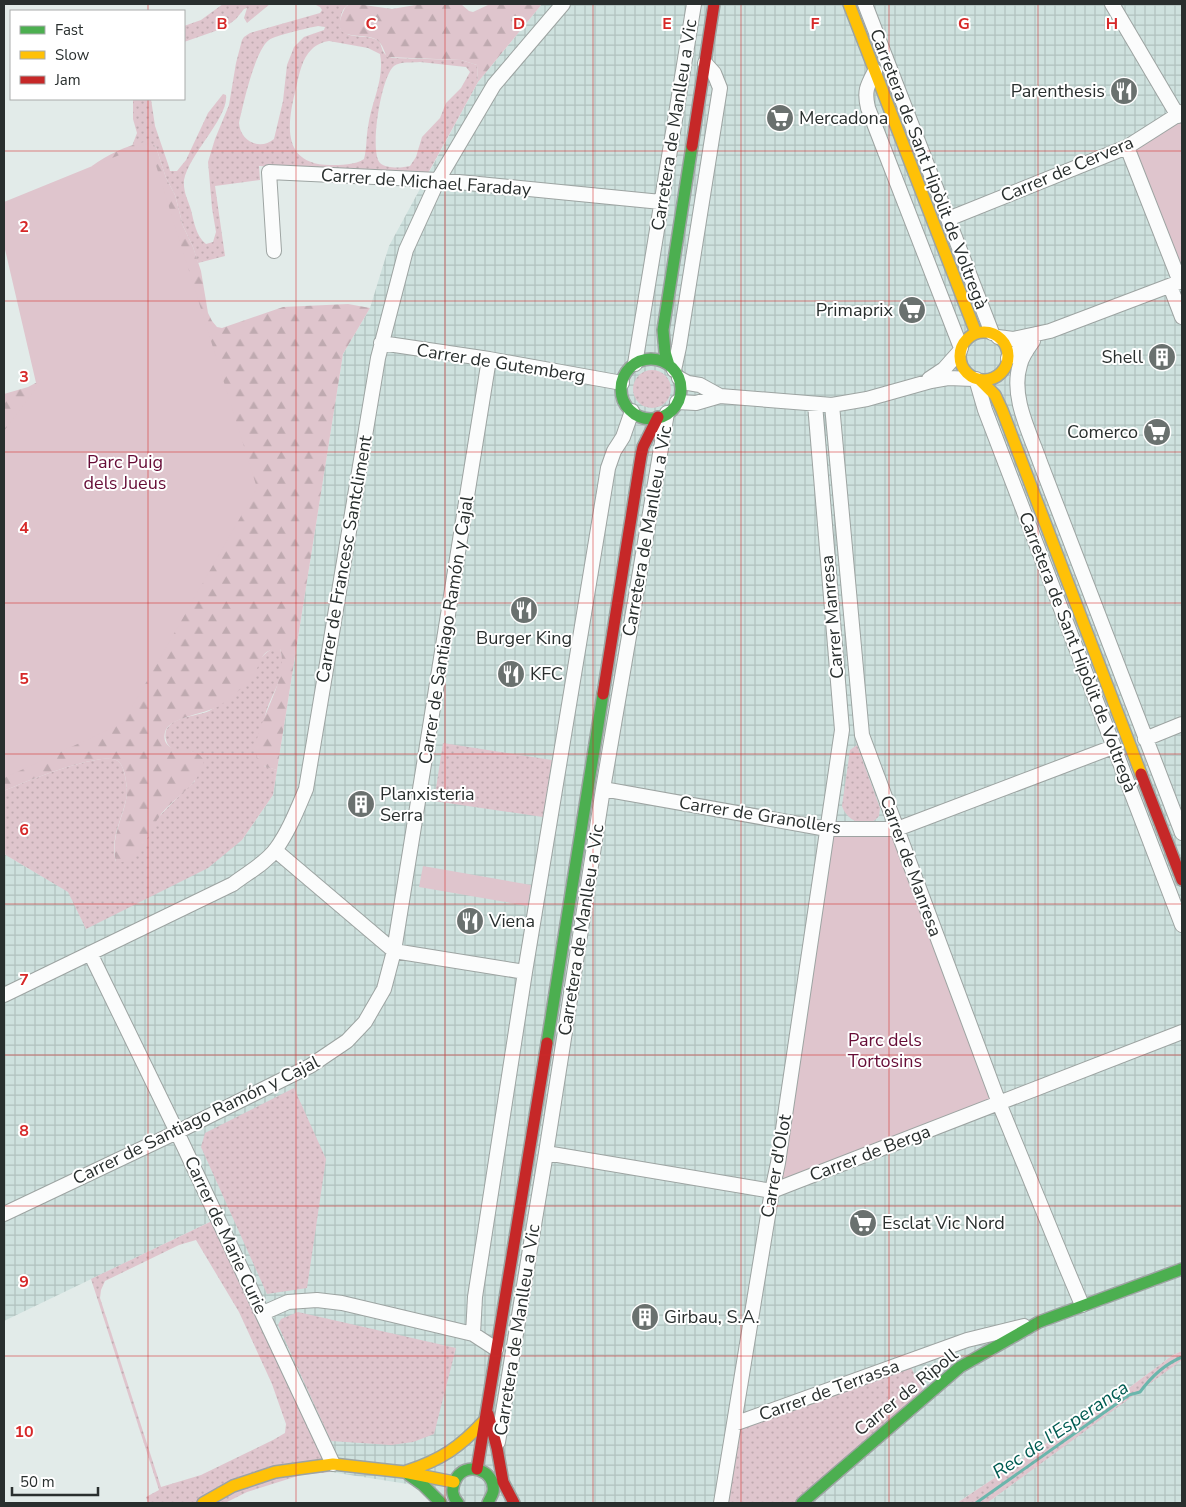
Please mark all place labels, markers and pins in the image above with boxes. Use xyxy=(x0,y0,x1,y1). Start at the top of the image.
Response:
restaurant icon: Parenthesis xyxy=(1109,76,1139,106)
place label: Parenthesis xyxy=(1011,79,1105,103)
supermarket icon: Mercadona xyxy=(765,103,795,133)
place label: Mercadona xyxy=(799,106,888,130)
supermarket icon: Primaprix xyxy=(897,295,927,325)
place label: Primaprix xyxy=(816,298,894,322)
building icon: Shell xyxy=(1147,342,1177,372)
place label: Shell xyxy=(1101,345,1144,369)
supermarket icon: Comerco xyxy=(1142,417,1172,447)
place label: Comerco xyxy=(1067,420,1138,444)
restaurant icon: Burger King xyxy=(509,595,539,625)
place label: Burger King xyxy=(476,626,572,650)
restaurant icon: KFC xyxy=(496,659,526,689)
place label: KFC xyxy=(530,662,563,686)
place label: Planxisteria Serra xyxy=(380,782,475,827)
building icon: Planxisteria Serra xyxy=(346,789,376,819)
restaurant icon: Viena xyxy=(455,906,485,936)
place label: Viena xyxy=(488,909,535,933)
supermarket icon: Esclat Vic Nord xyxy=(848,1208,878,1238)
place label: Esclat Vic Nord xyxy=(882,1211,1005,1235)
building icon: Girbau, S.A. xyxy=(630,1302,660,1332)
place label: Girbau, S.A. xyxy=(664,1305,760,1329)

